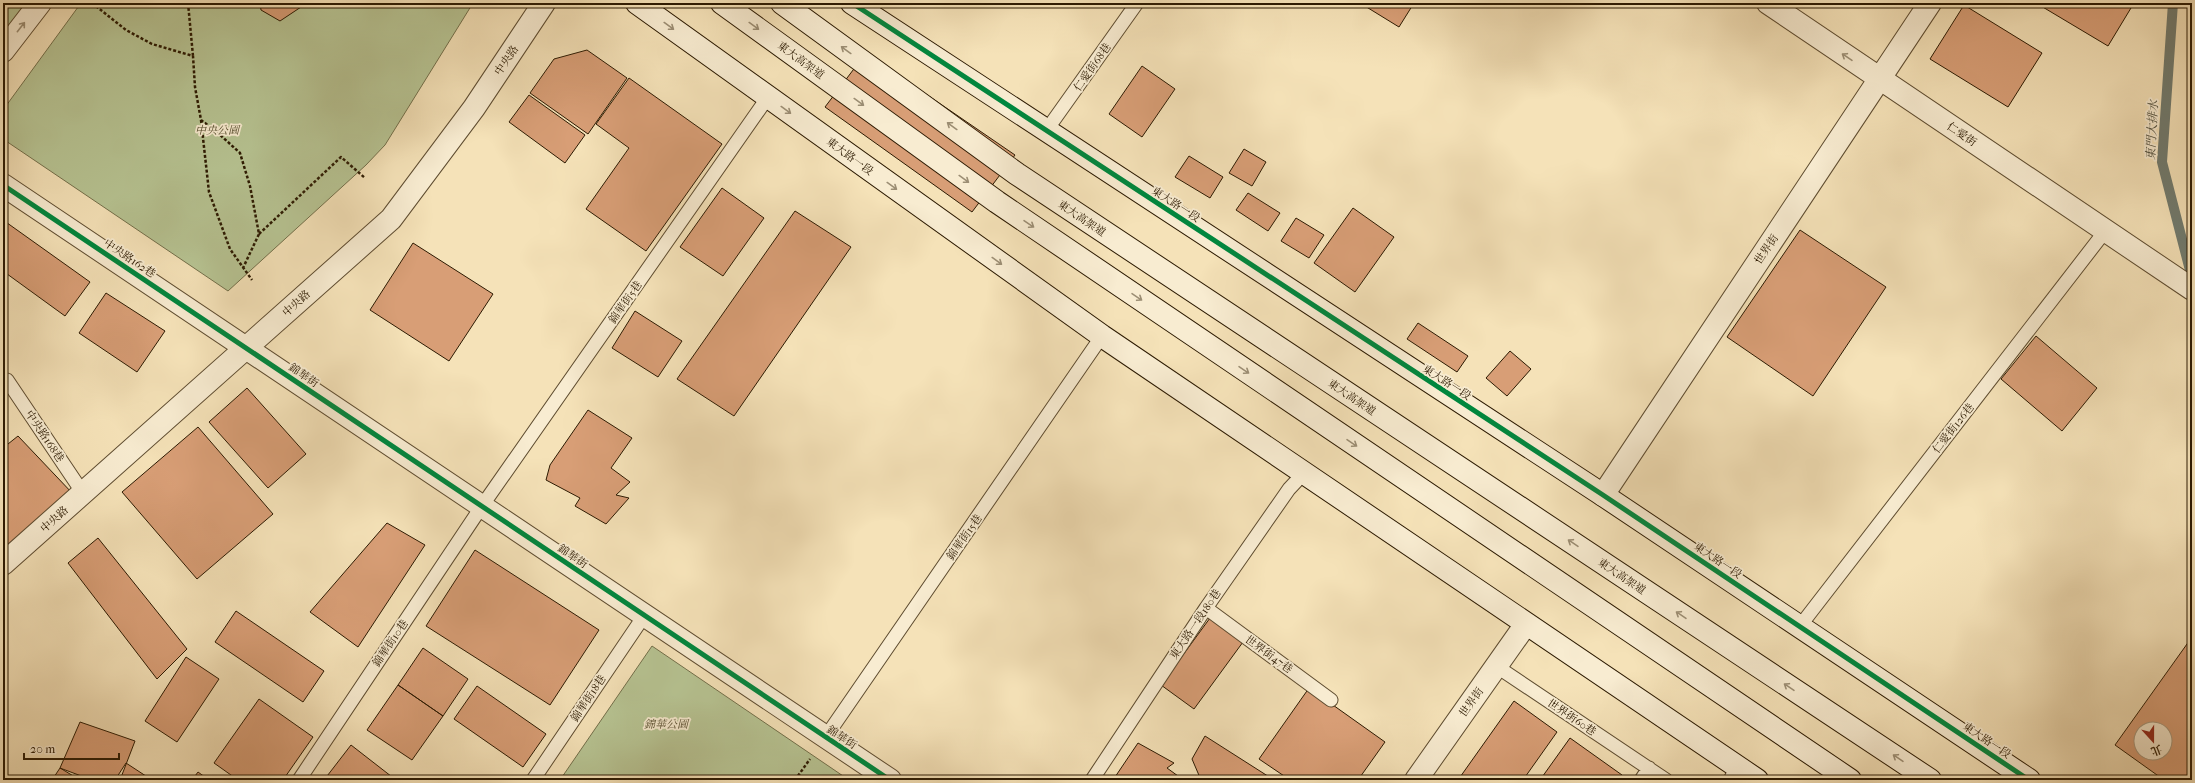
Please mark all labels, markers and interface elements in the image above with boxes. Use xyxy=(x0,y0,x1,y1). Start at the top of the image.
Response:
one-way arrow xyxy=(17,21,26,32)
one-way arrow xyxy=(663,22,674,30)
one-way arrow xyxy=(748,22,759,30)
street label: 東大高架道 xyxy=(775,39,827,82)
street label: 仁愛街68巷 xyxy=(1071,41,1114,94)
street label: 中央路 xyxy=(492,43,521,78)
one-way arrow xyxy=(841,46,852,54)
one-way arrow xyxy=(1841,52,1853,60)
one-way arrow xyxy=(853,98,864,106)
water label: 東門大排水 xyxy=(2143,99,2161,160)
one-way arrow xyxy=(780,106,791,114)
street label: 仁愛街 xyxy=(1944,120,1979,149)
one-way arrow xyxy=(946,122,957,131)
park label: 中央公園 xyxy=(195,124,241,137)
street label: 東大路一段 xyxy=(824,135,876,178)
one-way arrow xyxy=(959,174,970,183)
one-way arrow xyxy=(886,182,897,190)
street label: 東大路一段 xyxy=(1149,184,1202,225)
street label: 東大高架道 xyxy=(1055,198,1108,239)
one-way arrow xyxy=(1023,220,1034,228)
street label: 世界街 xyxy=(1752,232,1781,267)
street label: 中央路162巷 xyxy=(101,236,158,280)
one-way arrow xyxy=(992,257,1003,265)
street label: 錦華街5巷 xyxy=(606,279,645,326)
street label: 中央路 xyxy=(280,288,313,319)
one-way arrow xyxy=(1131,293,1142,301)
street label: 錦華街 xyxy=(286,361,321,390)
street label: 東大路一段 xyxy=(1420,362,1473,403)
one-way arrow xyxy=(1239,366,1250,374)
street label: 東大高架道 xyxy=(1325,377,1378,418)
street label: 仁愛街126巷 xyxy=(1930,401,1977,456)
street label: 中央路168巷 xyxy=(23,408,67,465)
one-way arrow xyxy=(1346,439,1357,447)
street label: 中央路 xyxy=(38,504,71,535)
street label: 錦華街15巷 xyxy=(944,512,985,563)
one-way arrow xyxy=(1567,539,1578,547)
street label: 東大路一段 xyxy=(1691,540,1744,581)
street label: 錦華街 xyxy=(555,542,590,571)
street label: 東大高架道 xyxy=(1595,556,1648,597)
street label: 東大路一段180巷 xyxy=(1167,587,1224,662)
one-way arrow xyxy=(1676,611,1687,619)
street label: 錦華街10巷 xyxy=(370,617,411,669)
street label: 世界街47巷 xyxy=(1242,633,1295,676)
street label: 錦華街18巷 xyxy=(568,672,609,724)
one-way arrow xyxy=(1783,682,1795,690)
street label: 世界街 xyxy=(1457,685,1486,720)
street label: 世界街60巷 xyxy=(1545,696,1599,738)
park label: 錦華公園 xyxy=(644,718,690,731)
street label: 東大路一段 xyxy=(1960,720,2013,761)
north arrow xyxy=(2133,721,2173,761)
street label: 錦華街 xyxy=(824,723,859,752)
scale bar xyxy=(24,735,119,761)
text: 20 m xyxy=(30,742,55,756)
text: 北 xyxy=(2149,742,2164,758)
one-way arrow xyxy=(1892,754,1903,763)

